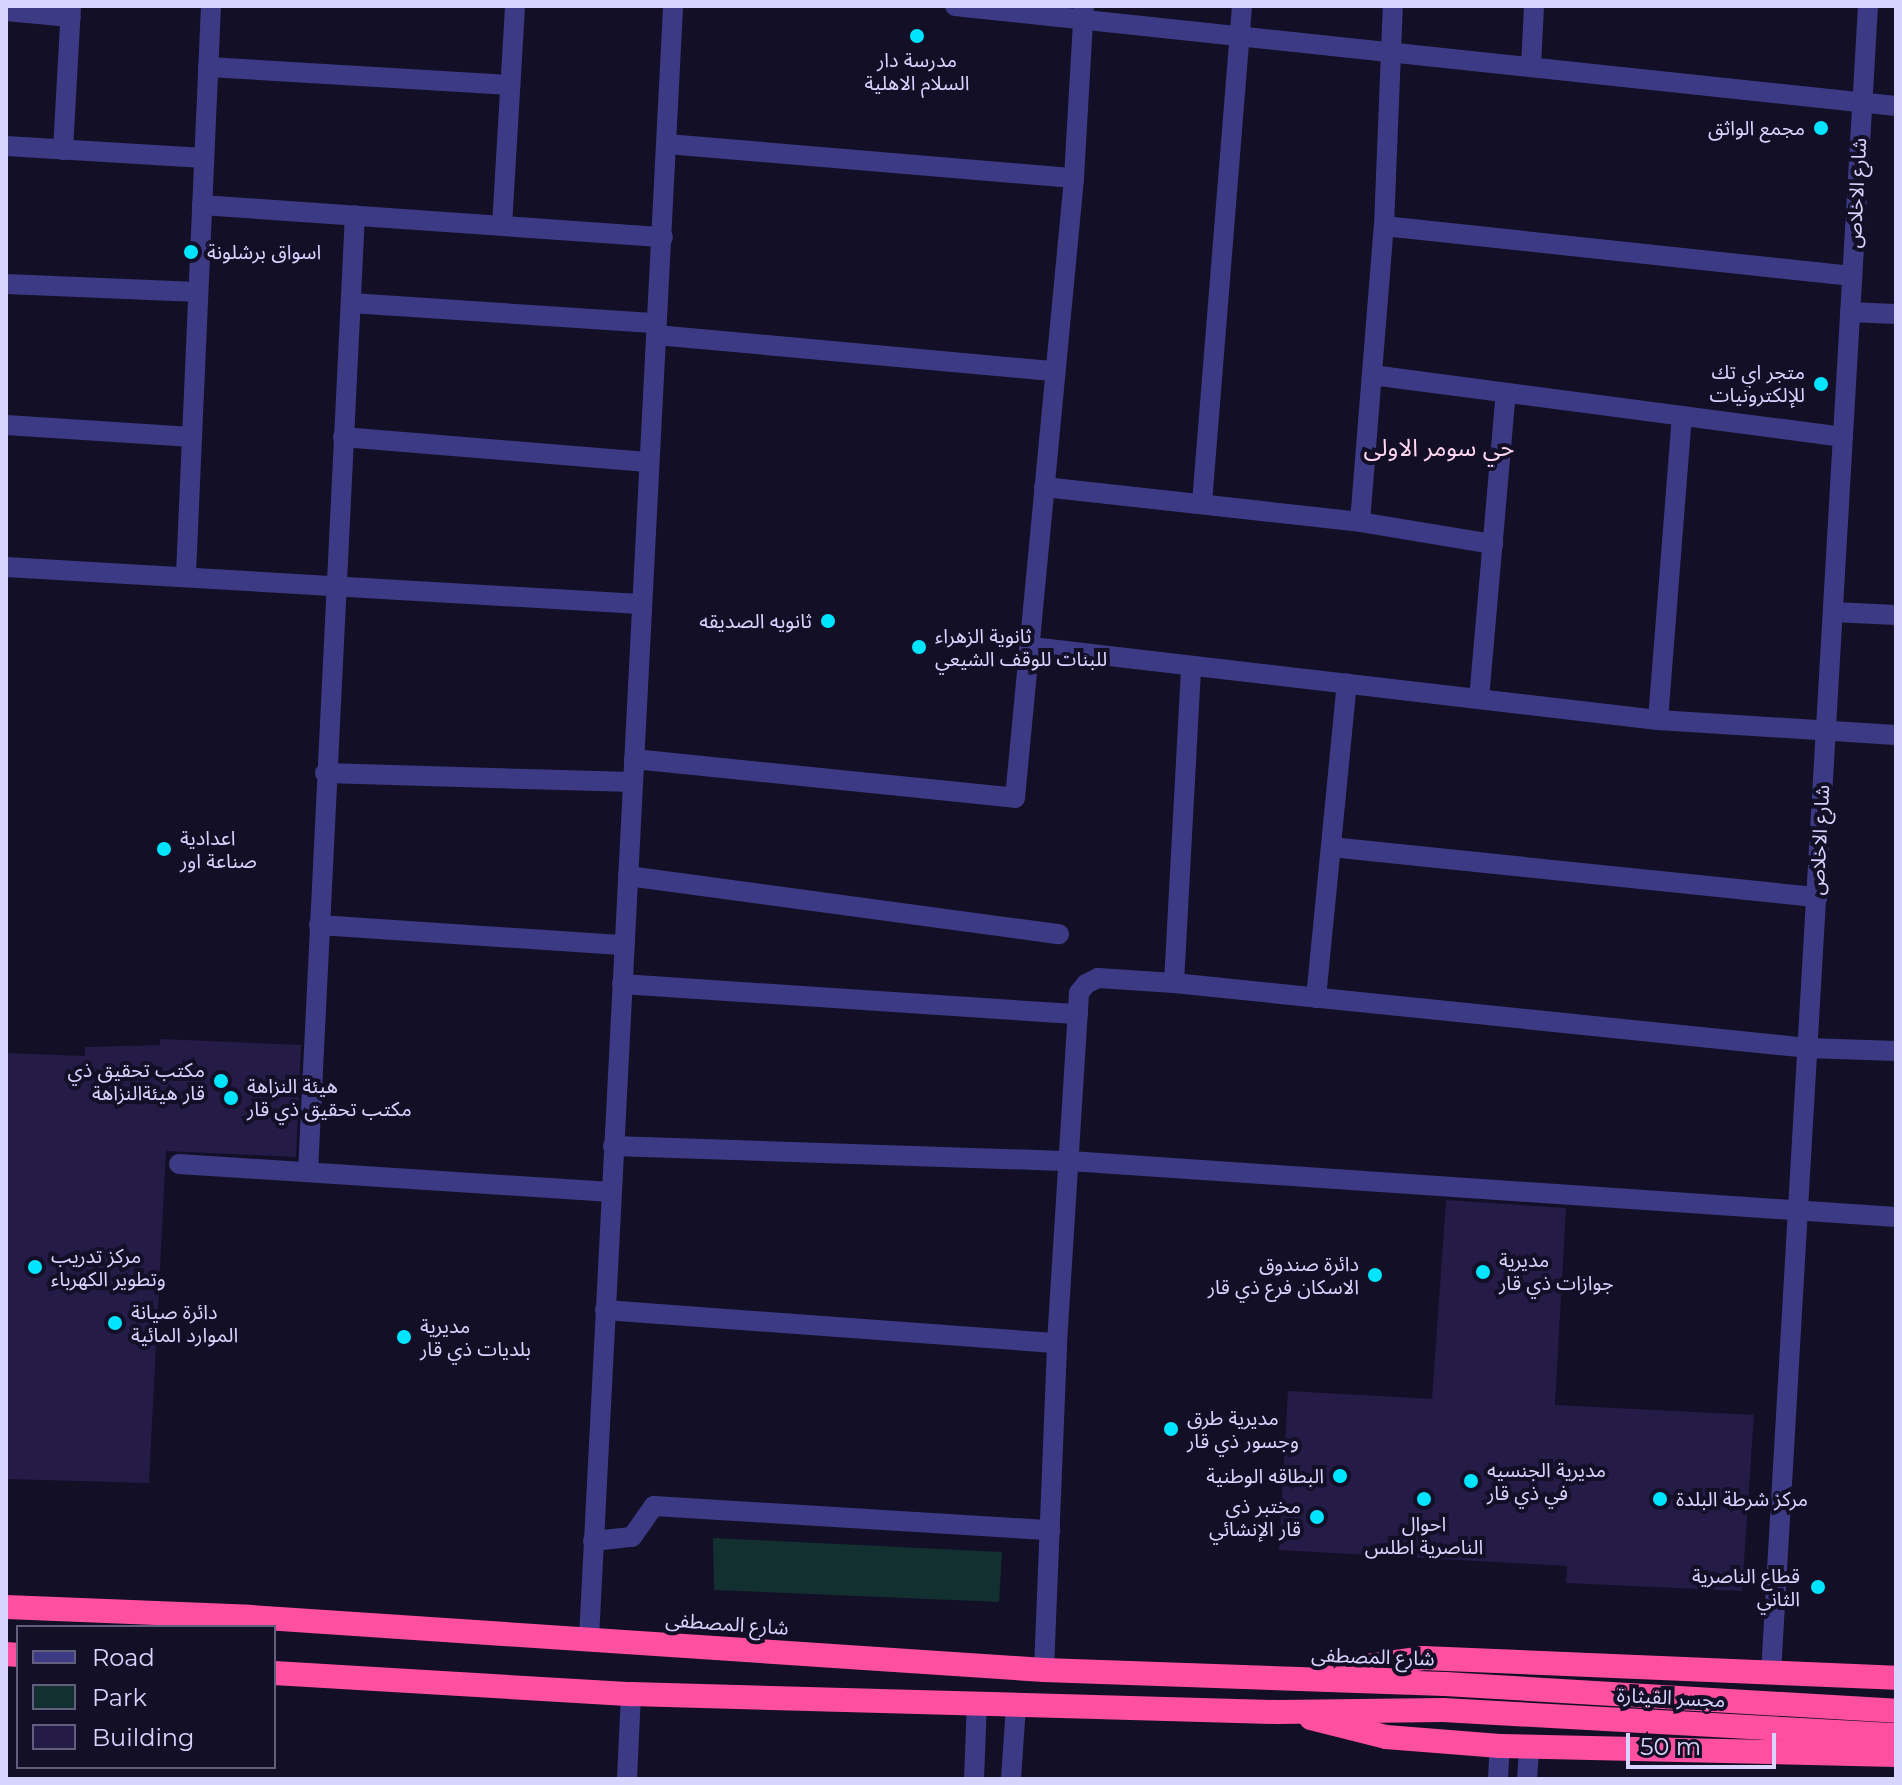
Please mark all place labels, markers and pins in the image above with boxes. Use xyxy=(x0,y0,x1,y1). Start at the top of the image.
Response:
marker: مدرسة دار السلام الاهلية xyxy=(908,27,926,45)
place label: مدرسة دار السلام الاهلية xyxy=(865,48,969,95)
place label: مجمع الواثق xyxy=(1708,116,1805,140)
marker: مجمع الواثق xyxy=(1812,119,1830,137)
place label: اسواق برشلونة xyxy=(207,240,321,264)
marker: اسواق برشلونة xyxy=(182,243,200,261)
place label: متجر اي تك للإلكترونيات xyxy=(1710,360,1805,407)
marker: متجر اي تك للإلكترونيات xyxy=(1812,375,1830,393)
place label: ثانويه الصديقه xyxy=(699,609,812,633)
marker: ثانويه الصديقه xyxy=(819,612,837,630)
place label: ثانوية الزهراء للبنات للوقف الشيعي xyxy=(935,624,1107,671)
marker: ثانوية الزهراء للبنات للوقف الشيعي xyxy=(910,638,928,656)
place label: اعدادية صناعة اور xyxy=(180,826,257,873)
marker: اعدادية صناعة اور xyxy=(155,840,173,858)
place label: مكتب تحقيق ذي قار هيئةالنزاهة xyxy=(68,1058,205,1105)
marker: مكتب تحقيق ذي قار هيئةالنزاهة xyxy=(212,1072,230,1090)
place label: هيئة النزاهة مكتب تحقيق ذي قار xyxy=(247,1074,412,1121)
marker: هيئة النزاهة مكتب تحقيق ذي قار xyxy=(222,1089,240,1107)
place label: مركز تدريب وتطوير الكهرباء xyxy=(51,1244,166,1291)
place label: مديرية جوازات ذي قار xyxy=(1499,1248,1614,1295)
place label: دائرة صندوق الاسكان فرع ذي قار xyxy=(1208,1252,1359,1299)
marker: مركز تدريب وتطوير الكهرباء xyxy=(26,1258,44,1276)
marker: مديرية جوازات ذي قار xyxy=(1474,1263,1492,1281)
marker: دائرة صندوق الاسكان فرع ذي قار xyxy=(1366,1266,1384,1284)
place label: دائرة صيانة الموارد المائية xyxy=(131,1300,238,1347)
marker: دائرة صيانة الموارد المائية xyxy=(106,1314,124,1332)
place label: مديرية بلديات ذي قار xyxy=(420,1314,531,1361)
marker: مديرية بلديات ذي قار xyxy=(395,1328,413,1346)
place label: مديرية طرق وجسور ذي قار xyxy=(1187,1406,1299,1453)
marker: مديرية طرق وجسور ذي قار xyxy=(1162,1420,1180,1438)
place label: مديرية الجنسيه في ذي قار xyxy=(1487,1458,1606,1505)
place label: البطاقه الوطنية xyxy=(1206,1464,1324,1488)
marker: البطاقه الوطنية xyxy=(1331,1467,1349,1485)
marker: مديرية الجنسيه في ذي قار xyxy=(1462,1472,1480,1490)
place label: مركز شرطة البلدة xyxy=(1676,1487,1808,1511)
marker: احوال الناصرية اطلس xyxy=(1415,1490,1433,1508)
marker: مركز شرطة البلدة xyxy=(1651,1490,1669,1508)
place label: مختبر ذي قار الإنشائي xyxy=(1209,1494,1301,1541)
marker: مختبر ذي قار الإنشائي xyxy=(1308,1508,1326,1526)
place label: احوال الناصرية اطلس xyxy=(1365,1512,1483,1559)
place label: قطاع الناصرية الثاني xyxy=(1692,1564,1800,1611)
marker: قطاع الناصرية الثاني xyxy=(1807,1576,1829,1598)

